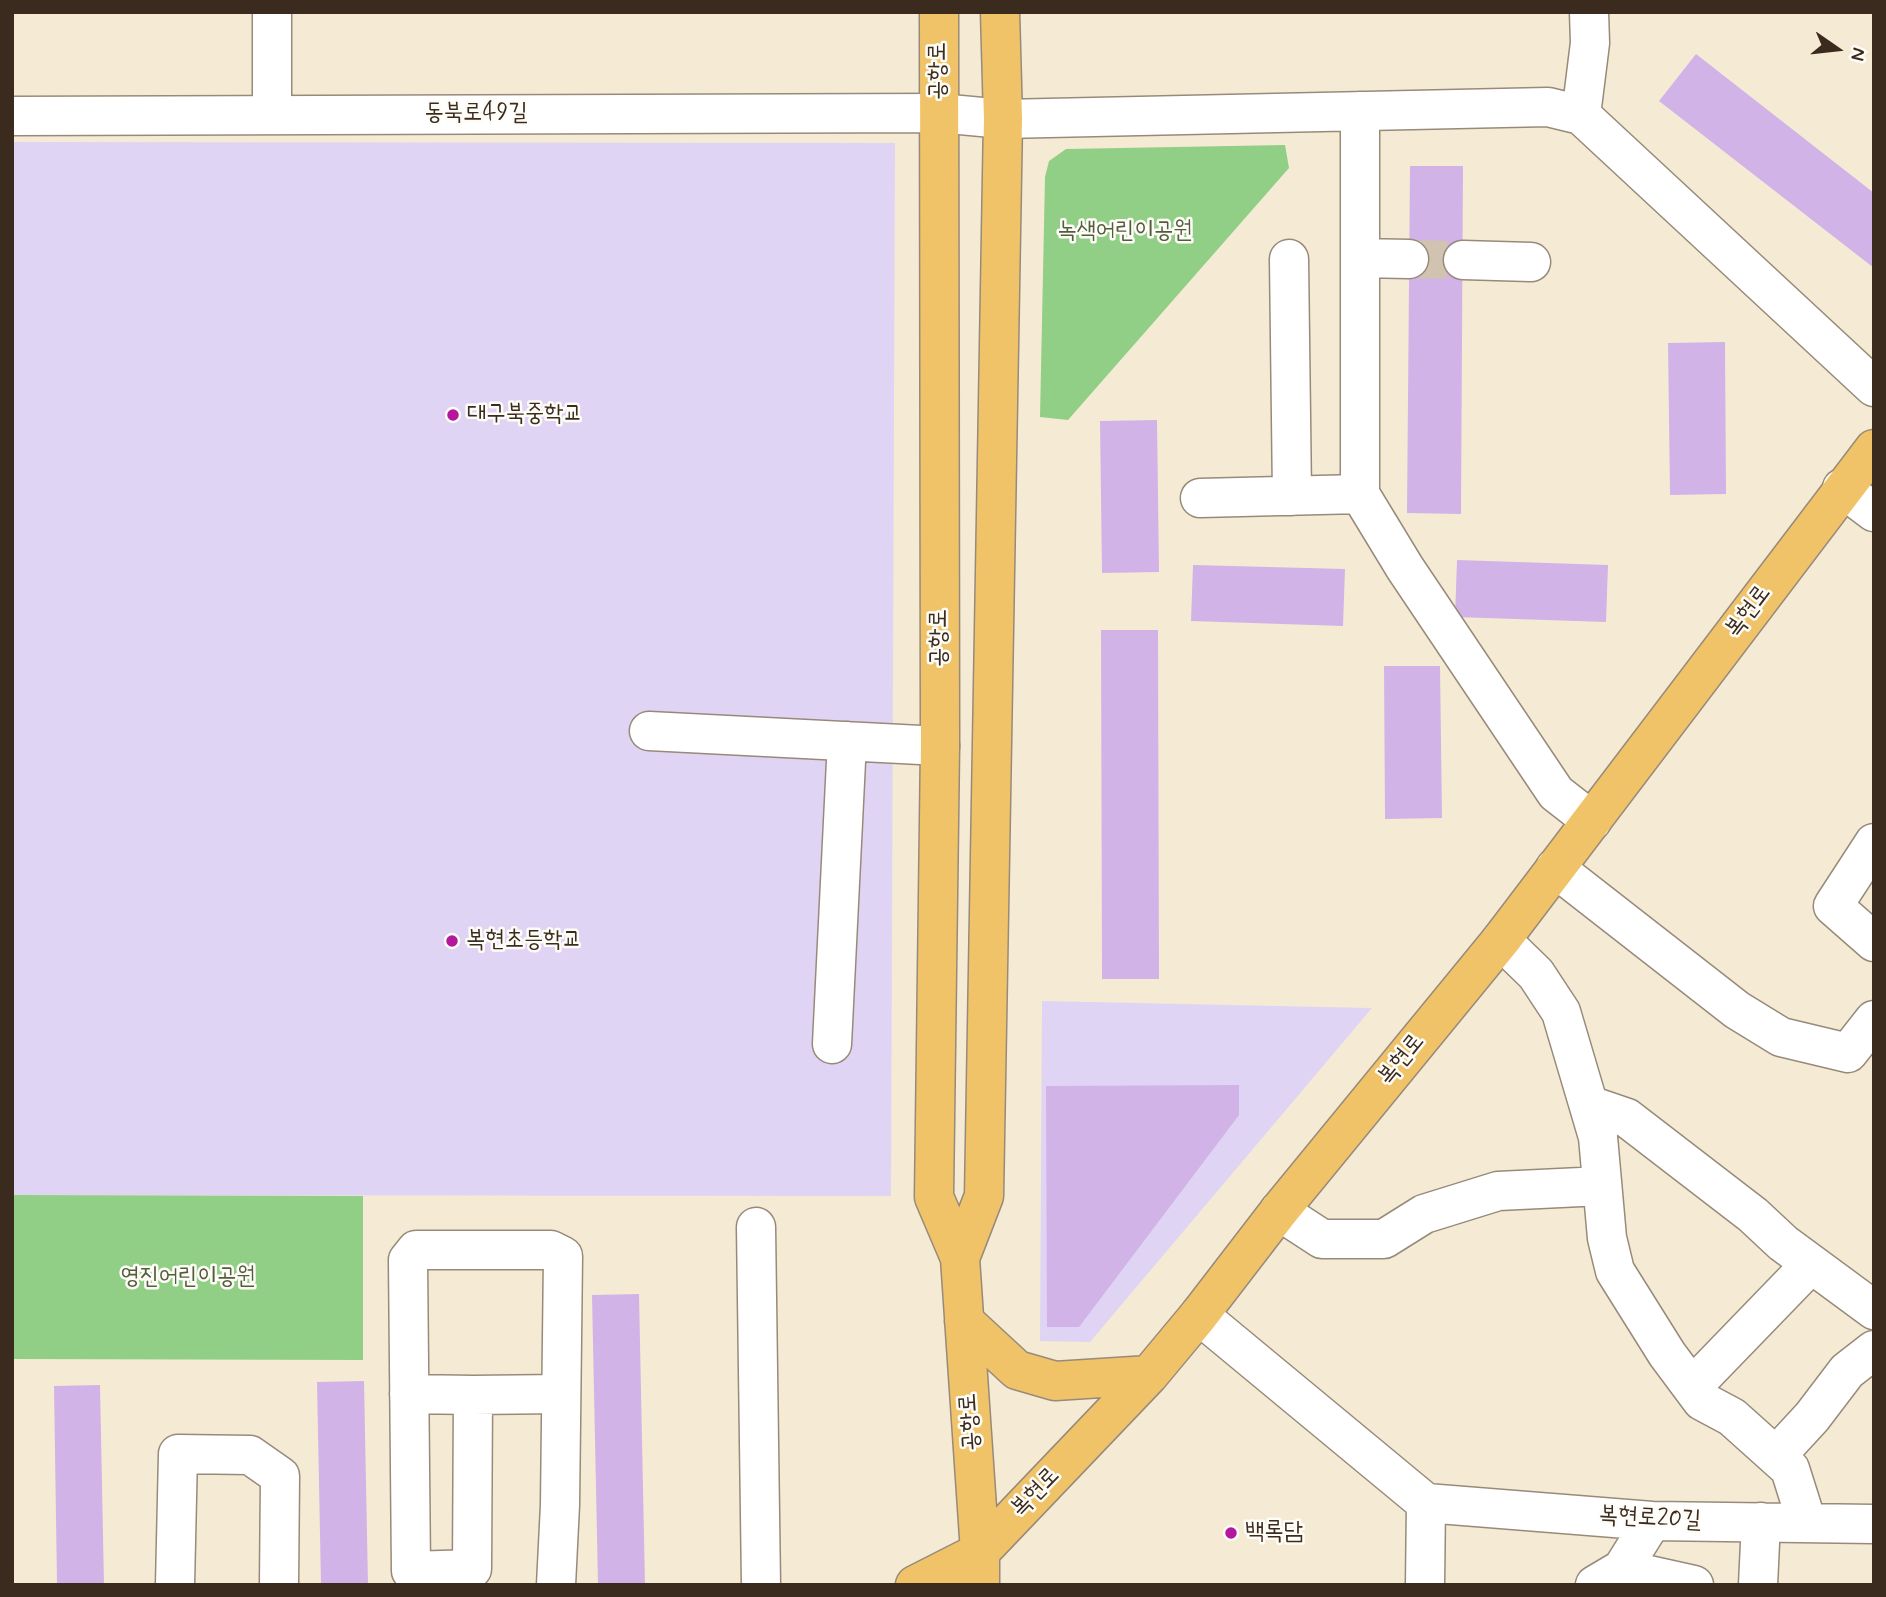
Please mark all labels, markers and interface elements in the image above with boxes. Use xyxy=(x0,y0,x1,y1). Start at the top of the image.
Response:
north arrow xyxy=(1802,14,1872,84)
street label: 공항로 xyxy=(925,42,953,100)
text: N xyxy=(1844,45,1872,63)
street label: 동북로49길 xyxy=(424,100,528,128)
park label: 녹색어린이공원 xyxy=(1057,218,1193,246)
place label: 대구북중학교 xyxy=(467,401,583,429)
marker: 대구북중학교 xyxy=(445,407,461,423)
street label: 복현로 xyxy=(1720,580,1778,644)
street label: 공항로 xyxy=(926,609,954,667)
place label: 복현초등학교 xyxy=(466,927,582,955)
marker: 복현초등학교 xyxy=(444,933,460,949)
street label: 복현로 xyxy=(1373,1028,1431,1092)
park label: 영진어린이공원 xyxy=(120,1264,256,1292)
street label: 공항로 xyxy=(955,1392,987,1452)
street label: 복현로 xyxy=(1006,1462,1066,1524)
street label: 복현로20길 xyxy=(1598,1502,1702,1536)
place label: 백록담 xyxy=(1245,1519,1303,1547)
marker: 백록담 xyxy=(1223,1525,1239,1541)

